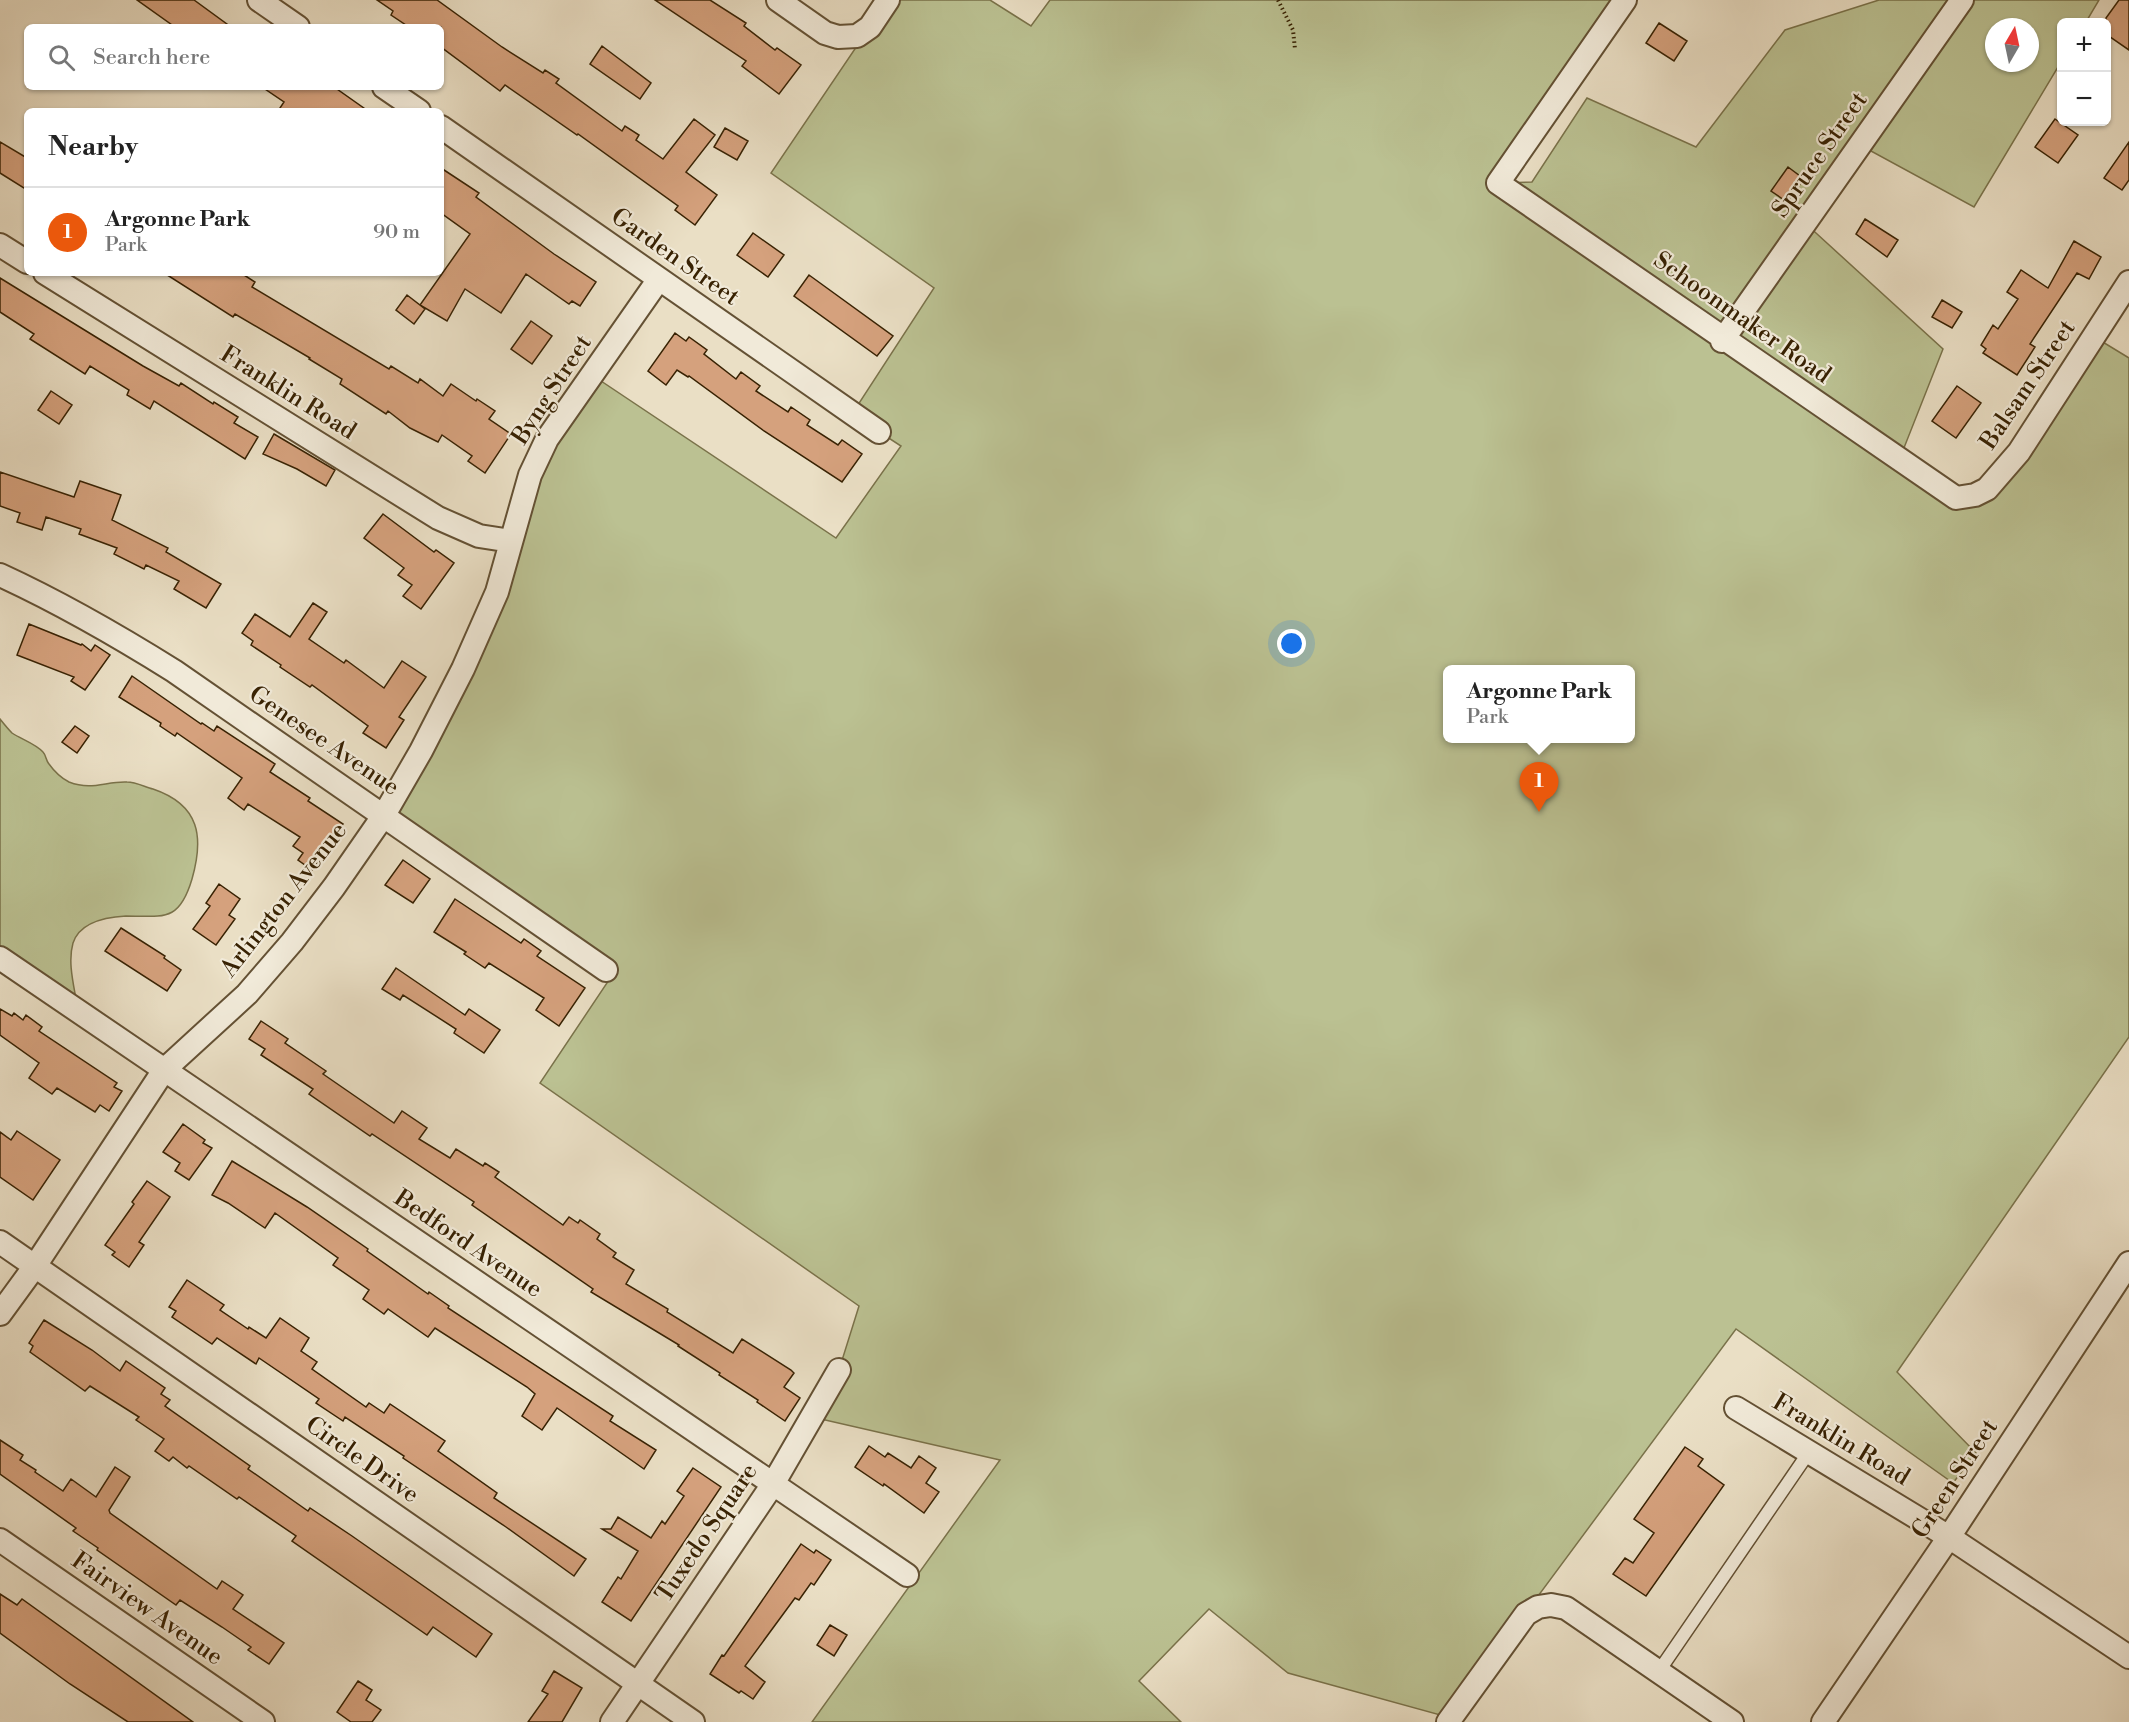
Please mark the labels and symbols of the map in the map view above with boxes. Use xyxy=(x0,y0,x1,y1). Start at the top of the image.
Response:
north arrow xyxy=(1985,18,2039,72)
street label: Spruce Street xyxy=(1766,86,1875,224)
street label: Garden Street xyxy=(605,202,746,313)
street label: Schoonmaker Road xyxy=(1647,246,1837,391)
street label: Balsam Street xyxy=(1973,314,2083,456)
street label: Byng Street xyxy=(505,329,599,451)
street label: Franklin Road xyxy=(214,339,362,447)
your location xyxy=(1277,629,1306,658)
street label: Genesee Avenue xyxy=(243,680,405,802)
pin: 1 xyxy=(1520,762,1558,812)
street label: Arlington Avenue xyxy=(214,817,354,984)
street label: Bedford Avenue xyxy=(387,1183,548,1305)
street label: Franklin Road xyxy=(1767,1387,1915,1493)
street label: Circle Drive xyxy=(299,1410,425,1510)
street label: Green Street xyxy=(1905,1413,2005,1544)
street label: Tuxedo Square xyxy=(650,1458,764,1608)
street label: Fairview Avenue xyxy=(65,1546,229,1672)

